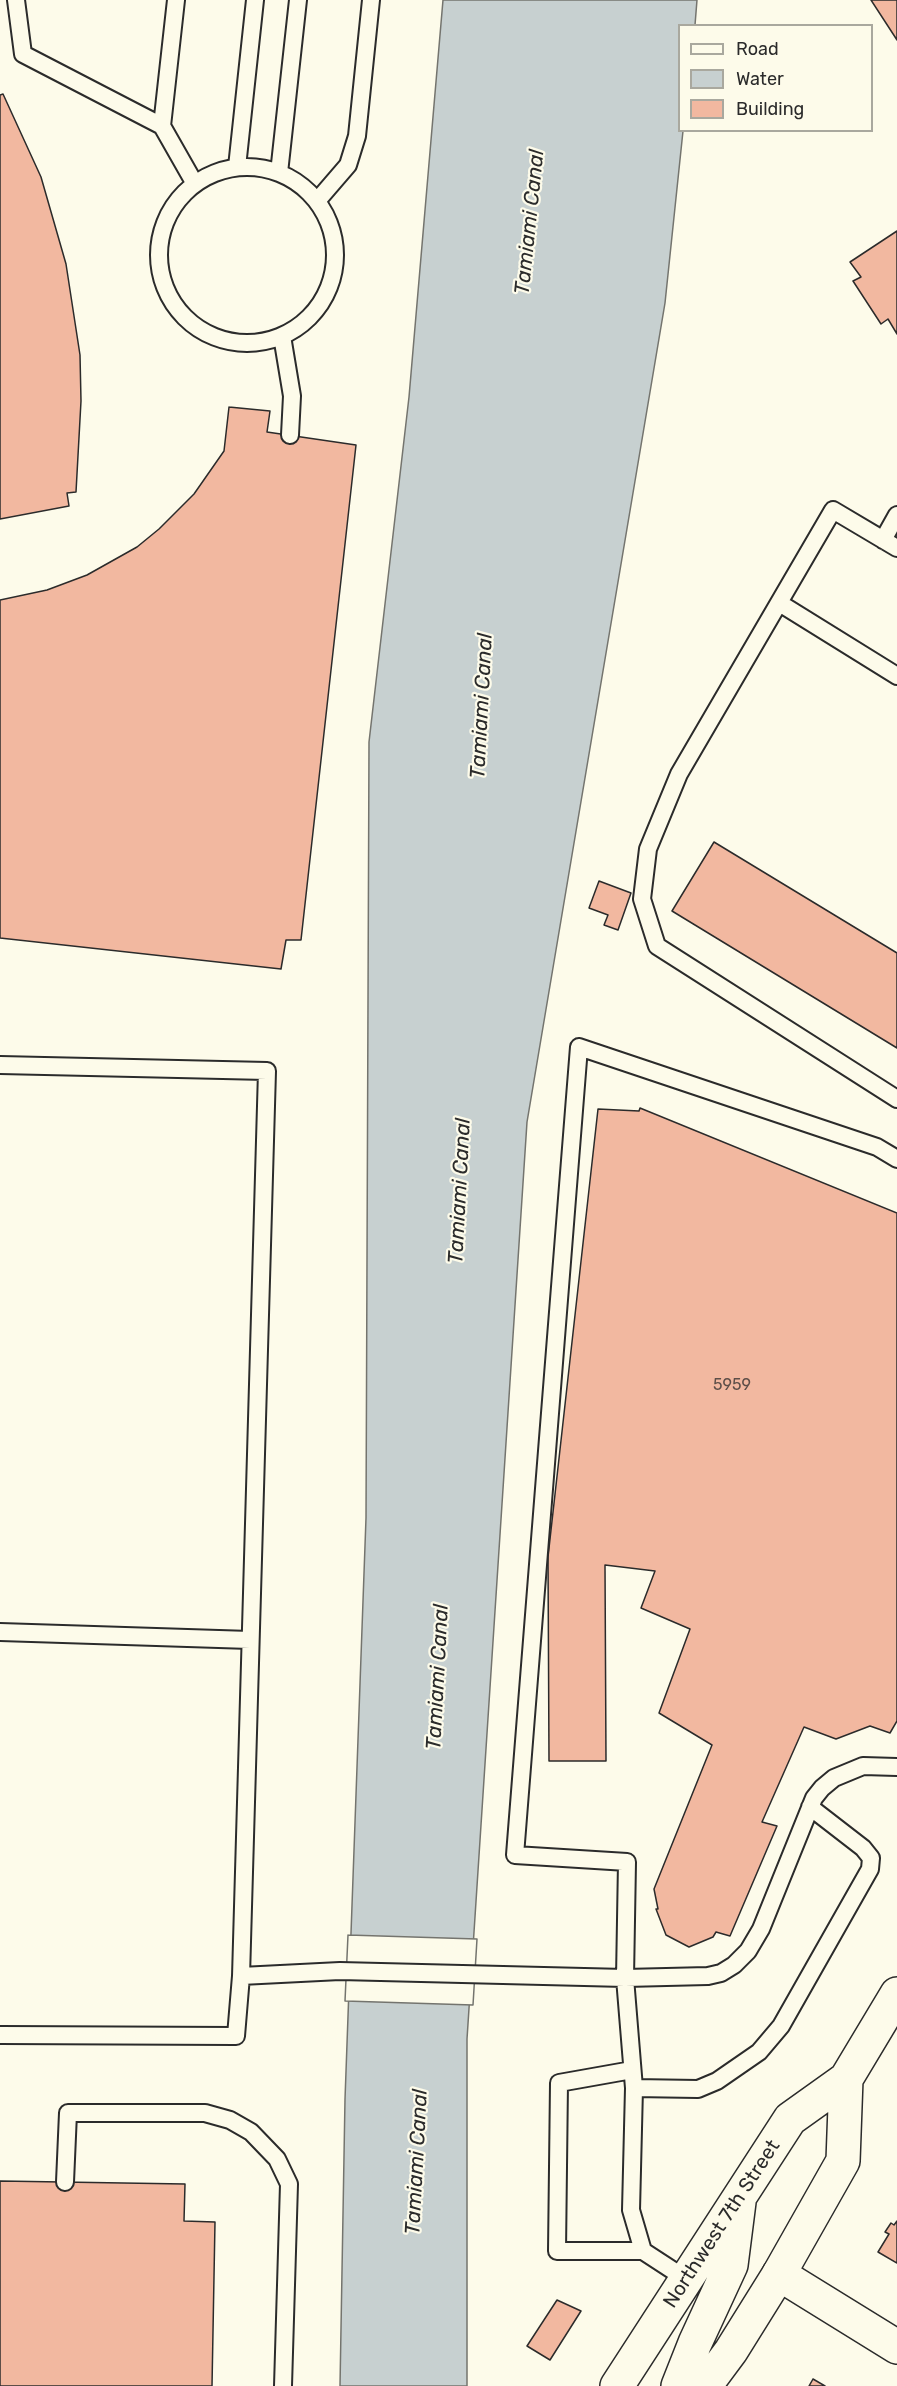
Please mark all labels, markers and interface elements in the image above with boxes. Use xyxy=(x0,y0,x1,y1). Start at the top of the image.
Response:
legend xyxy=(678,24,873,132)
text: Road xyxy=(736,38,779,60)
text: Water xyxy=(736,68,784,90)
text: Building xyxy=(736,98,804,120)
water label: Tamiami Canal xyxy=(510,148,550,296)
water label: Tamiami Canal xyxy=(466,632,498,780)
water label: Tamiami Canal xyxy=(444,1117,476,1265)
house number: 5959 xyxy=(713,1375,751,1395)
water label: Tamiami Canal xyxy=(422,1603,454,1751)
water label: Tamiami Canal xyxy=(401,2088,433,2236)
street label: Northwest 7th Street xyxy=(659,2135,785,2313)

